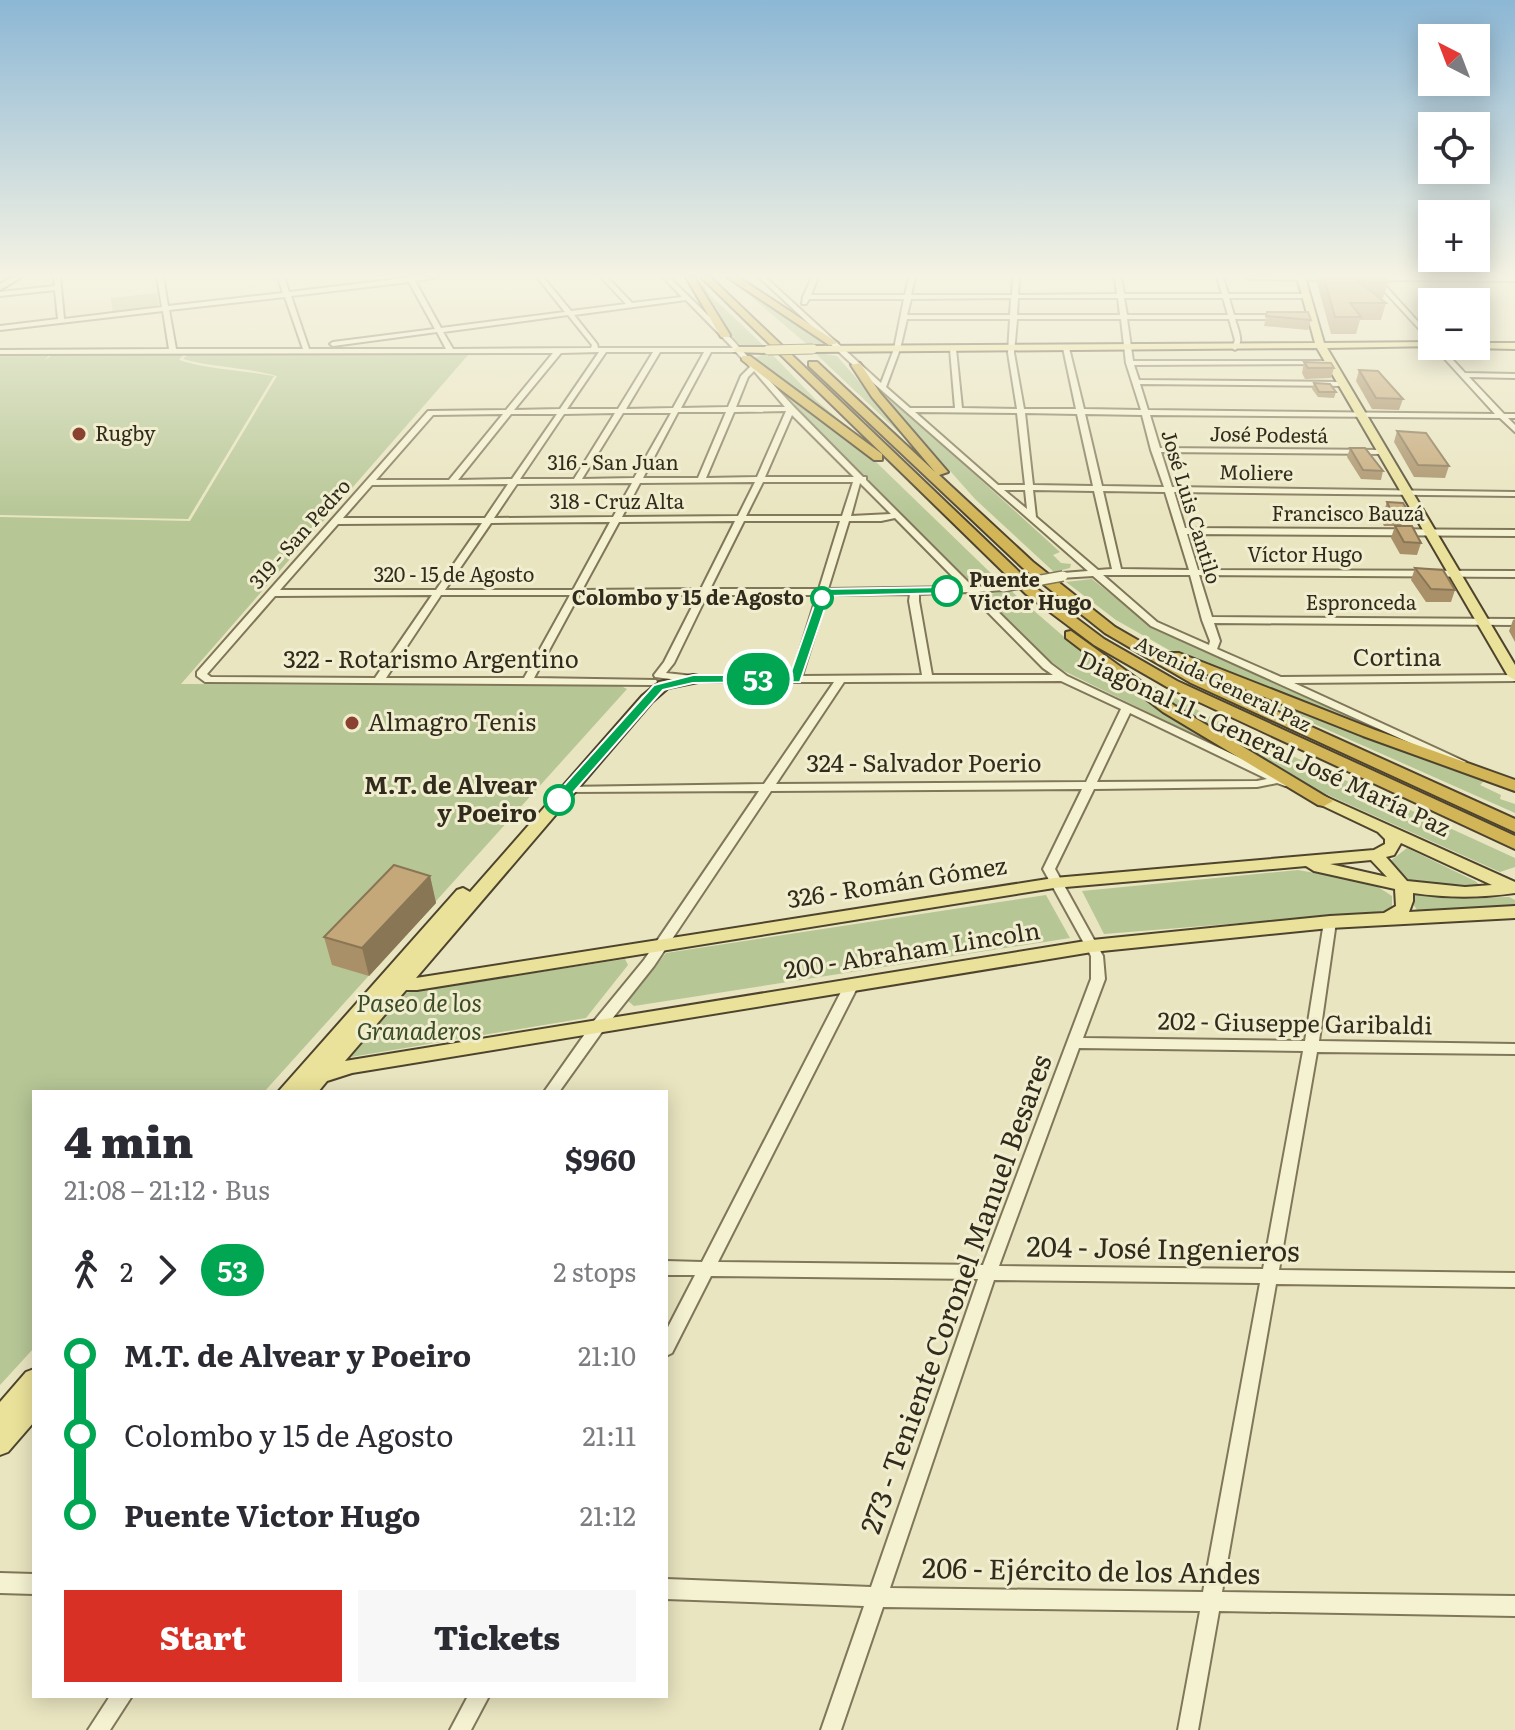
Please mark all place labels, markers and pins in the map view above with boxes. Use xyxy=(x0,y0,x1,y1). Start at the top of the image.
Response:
place label: Rugby xyxy=(95,417,156,447)
marker: Rugby xyxy=(70,425,88,443)
place label: Puente Victor Hugo xyxy=(969,563,1092,616)
marker: Puente Victor Hugo xyxy=(932,576,962,606)
place label: Colombo y 15 de Agosto xyxy=(572,581,804,611)
marker: Colombo y 15 de Agosto xyxy=(811,587,833,609)
place label: Almagro Tenis xyxy=(368,703,536,738)
marker: Almagro Tenis xyxy=(343,714,361,732)
place label: M.T. de Alvear y Poeiro xyxy=(364,766,537,829)
marker: M.T. de Alvear y Poeiro xyxy=(544,785,574,815)

